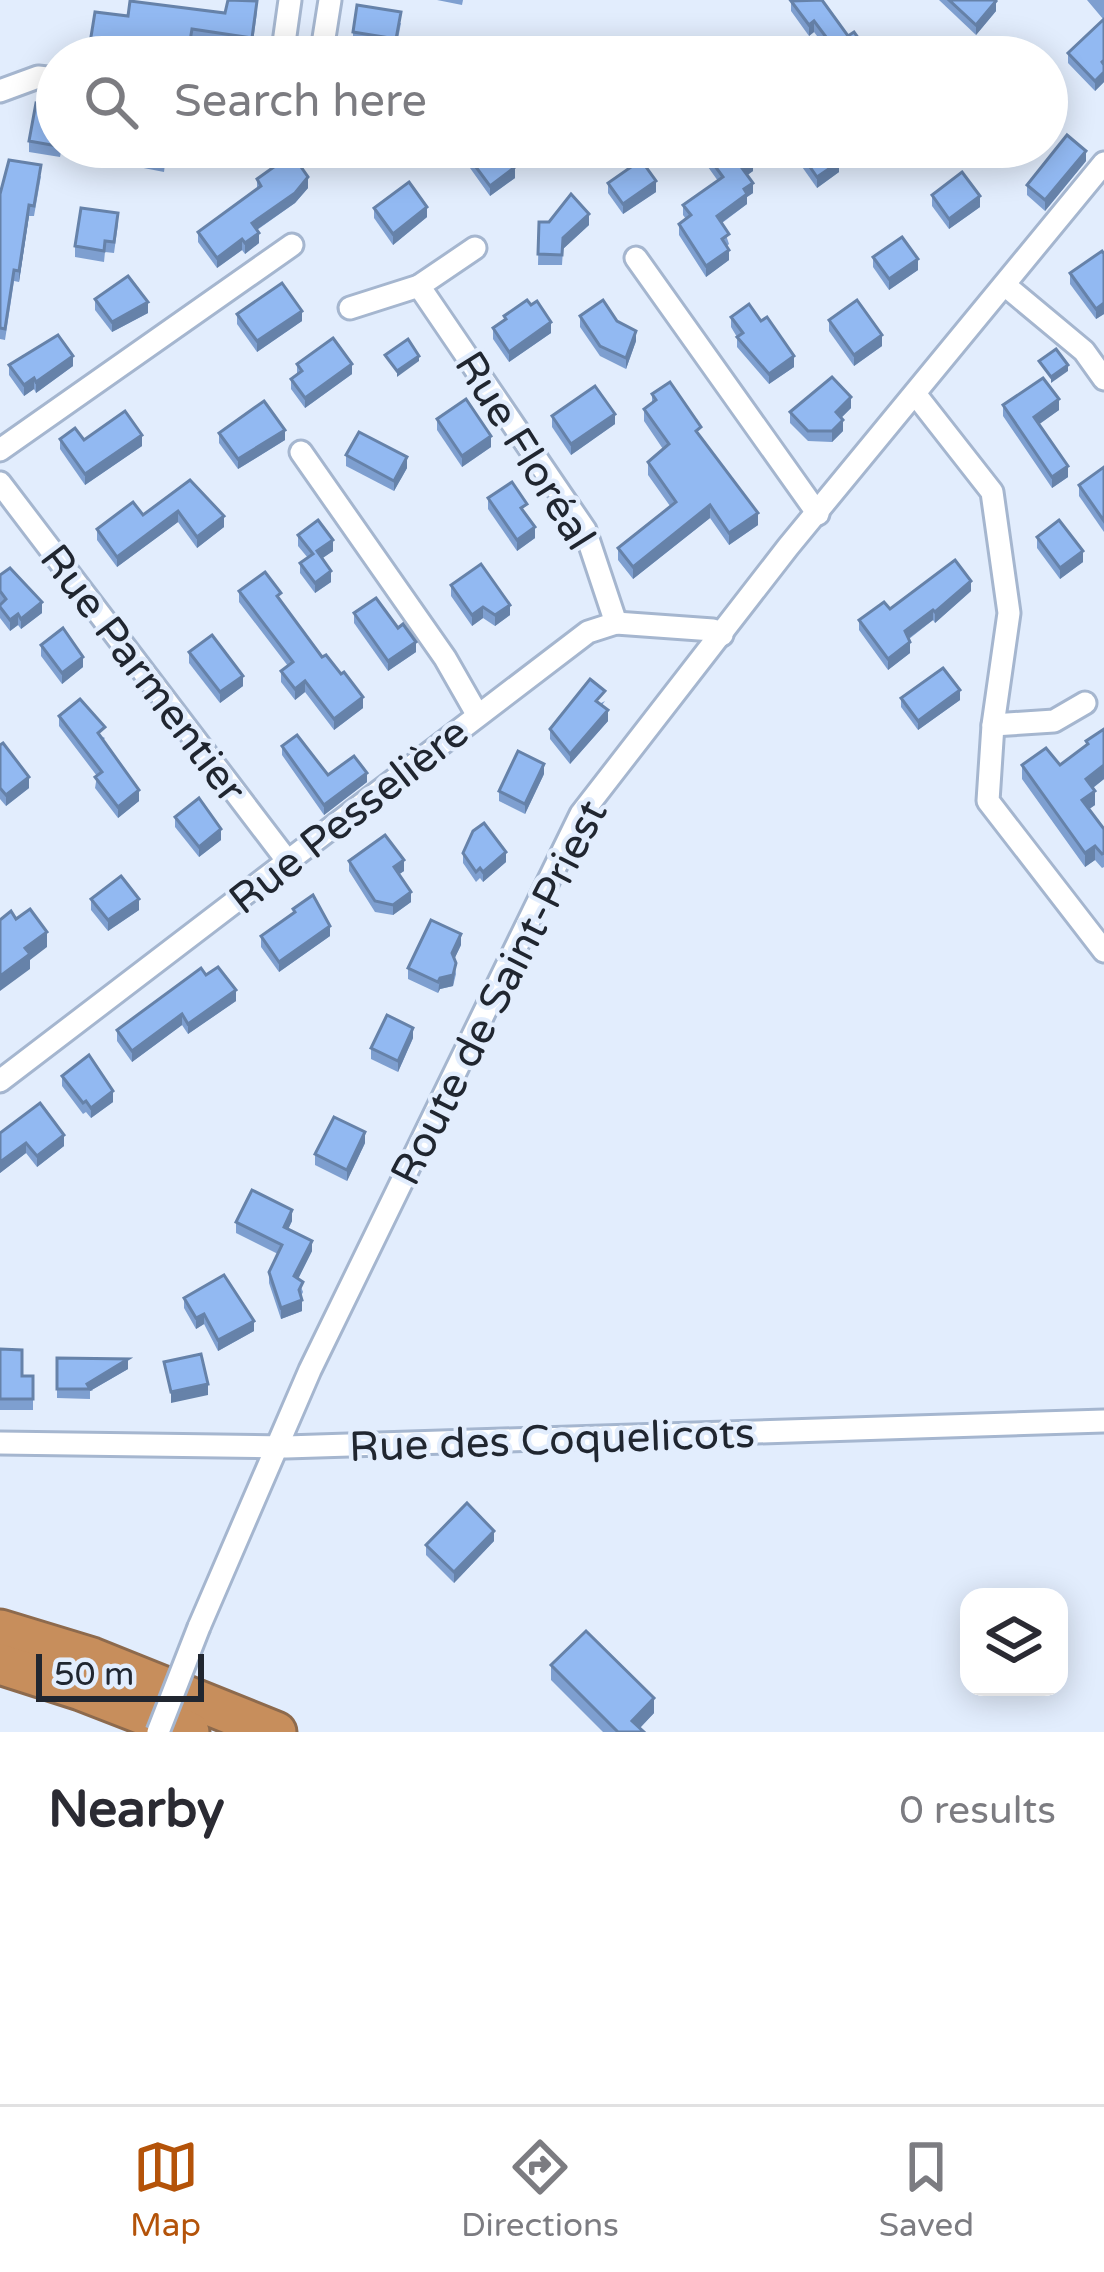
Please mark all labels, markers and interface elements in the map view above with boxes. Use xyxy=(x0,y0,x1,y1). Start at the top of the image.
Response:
search box xyxy=(36,36,1068,168)
icon: search xyxy=(78,69,144,135)
text: Search here xyxy=(174,75,427,129)
street label: Rue Floréal xyxy=(444,342,606,560)
street label: Rue Parmentier xyxy=(29,534,257,813)
street label: Rue Pesselière xyxy=(219,707,479,925)
street label: Route de Saint-Priest xyxy=(380,792,619,1194)
street label: Rue des Coquelicots xyxy=(348,1408,756,1473)
map controls xyxy=(960,1588,1068,1696)
button: layers xyxy=(960,1588,1068,1696)
scale bar xyxy=(36,1648,204,1701)
text: 50 m xyxy=(54,1655,134,1694)
text: Nearby xyxy=(48,1779,225,1841)
text: 0 results xyxy=(899,1787,1056,1834)
tab: Map xyxy=(130,2134,201,2245)
tab: Directions xyxy=(461,2134,619,2245)
tab: Saved xyxy=(879,2134,974,2245)

